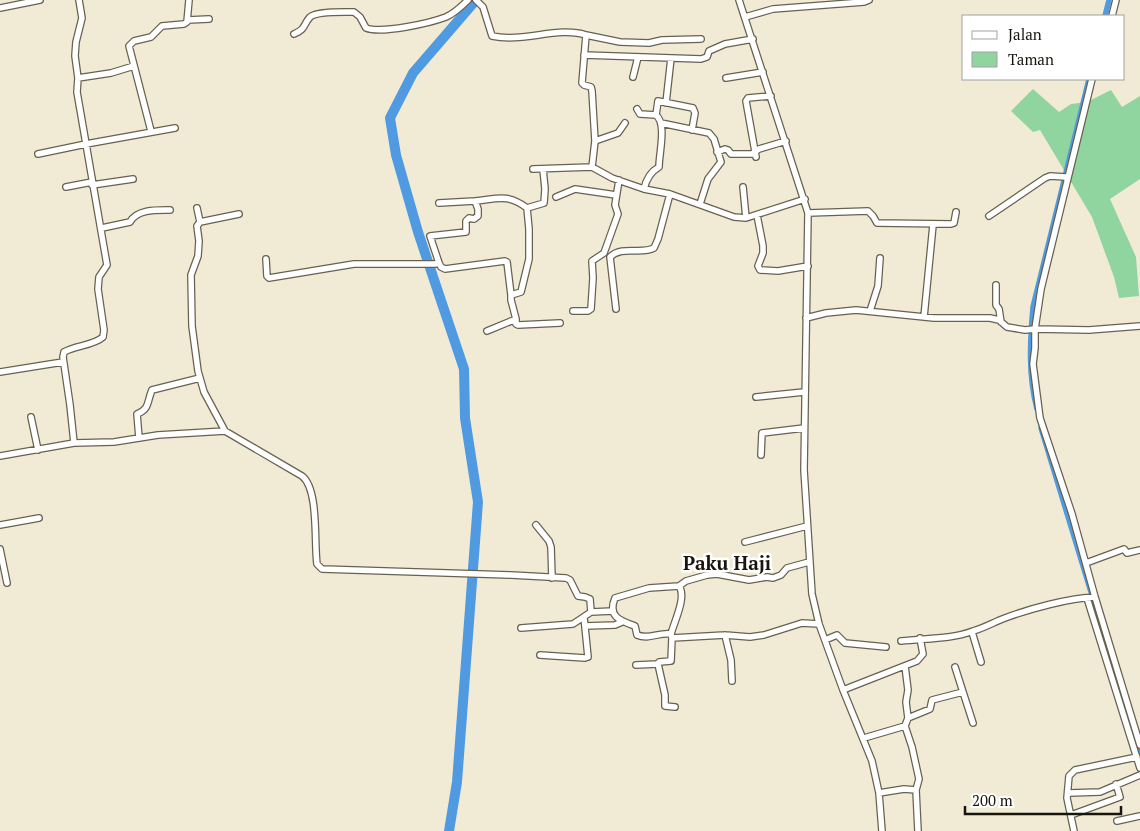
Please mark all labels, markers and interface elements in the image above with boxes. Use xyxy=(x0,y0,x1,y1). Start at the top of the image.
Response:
legend xyxy=(962,15,1125,80)
text: Jalan xyxy=(1008,24,1042,44)
text: Taman xyxy=(1008,49,1054,69)
district label: Paku Haji xyxy=(683,550,771,575)
scale bar xyxy=(965,784,1121,816)
text: 200 m xyxy=(972,790,1013,810)

